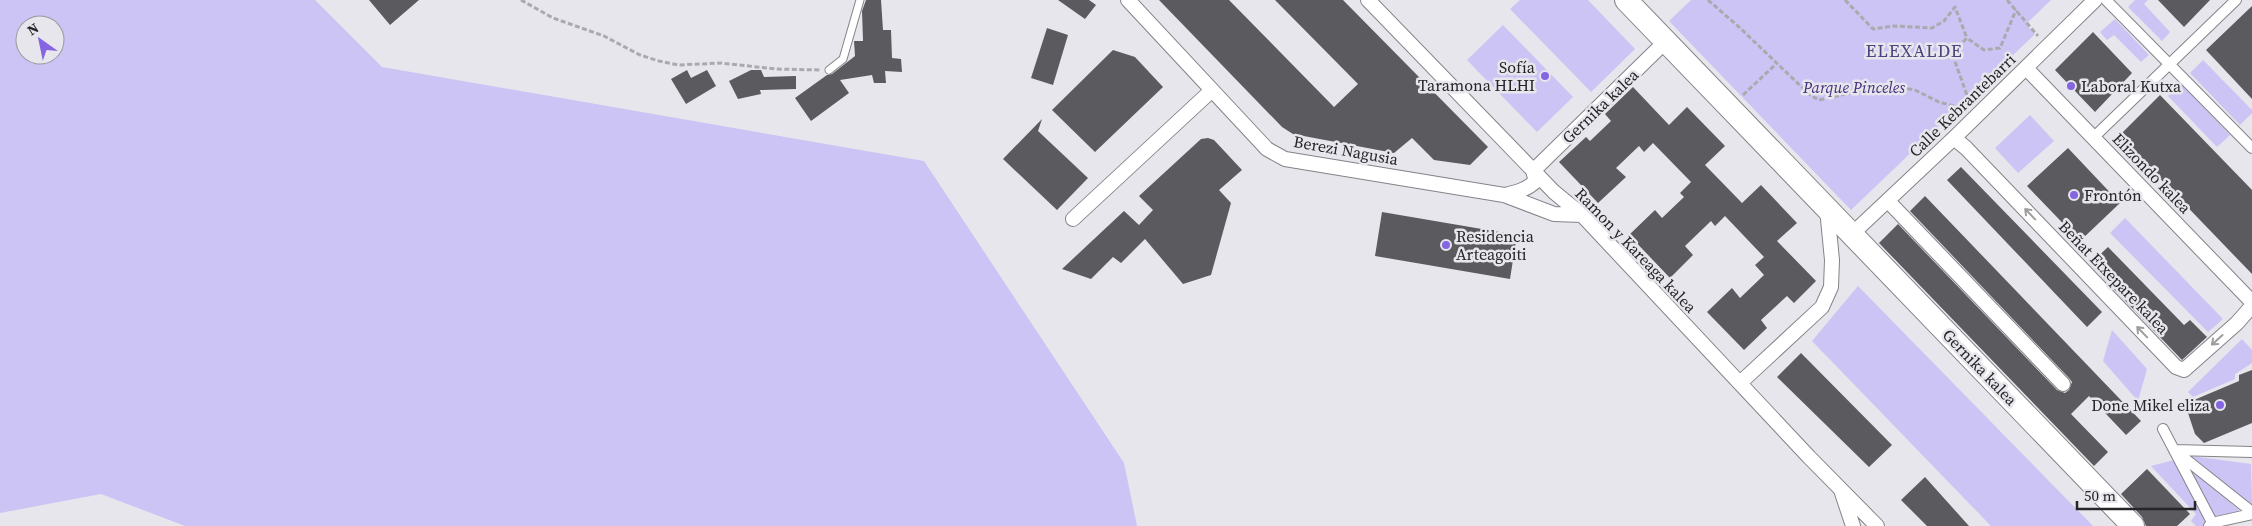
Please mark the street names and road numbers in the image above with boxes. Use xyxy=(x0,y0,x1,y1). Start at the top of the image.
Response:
street label: Calle Kebrantebarri xyxy=(1904,48,2020,162)
street label: Gernika kalea xyxy=(1557,63,1644,148)
street label: Elizondo kalea xyxy=(2108,128,2197,219)
street label: Berezi Nagusia xyxy=(1292,130,1401,170)
street label: Ramon y Kareaga kalea xyxy=(1570,183,1702,318)
street label: Beñat Etxepare kalea xyxy=(2054,216,2174,339)
street label: Gernika kalea xyxy=(1938,324,2023,411)

